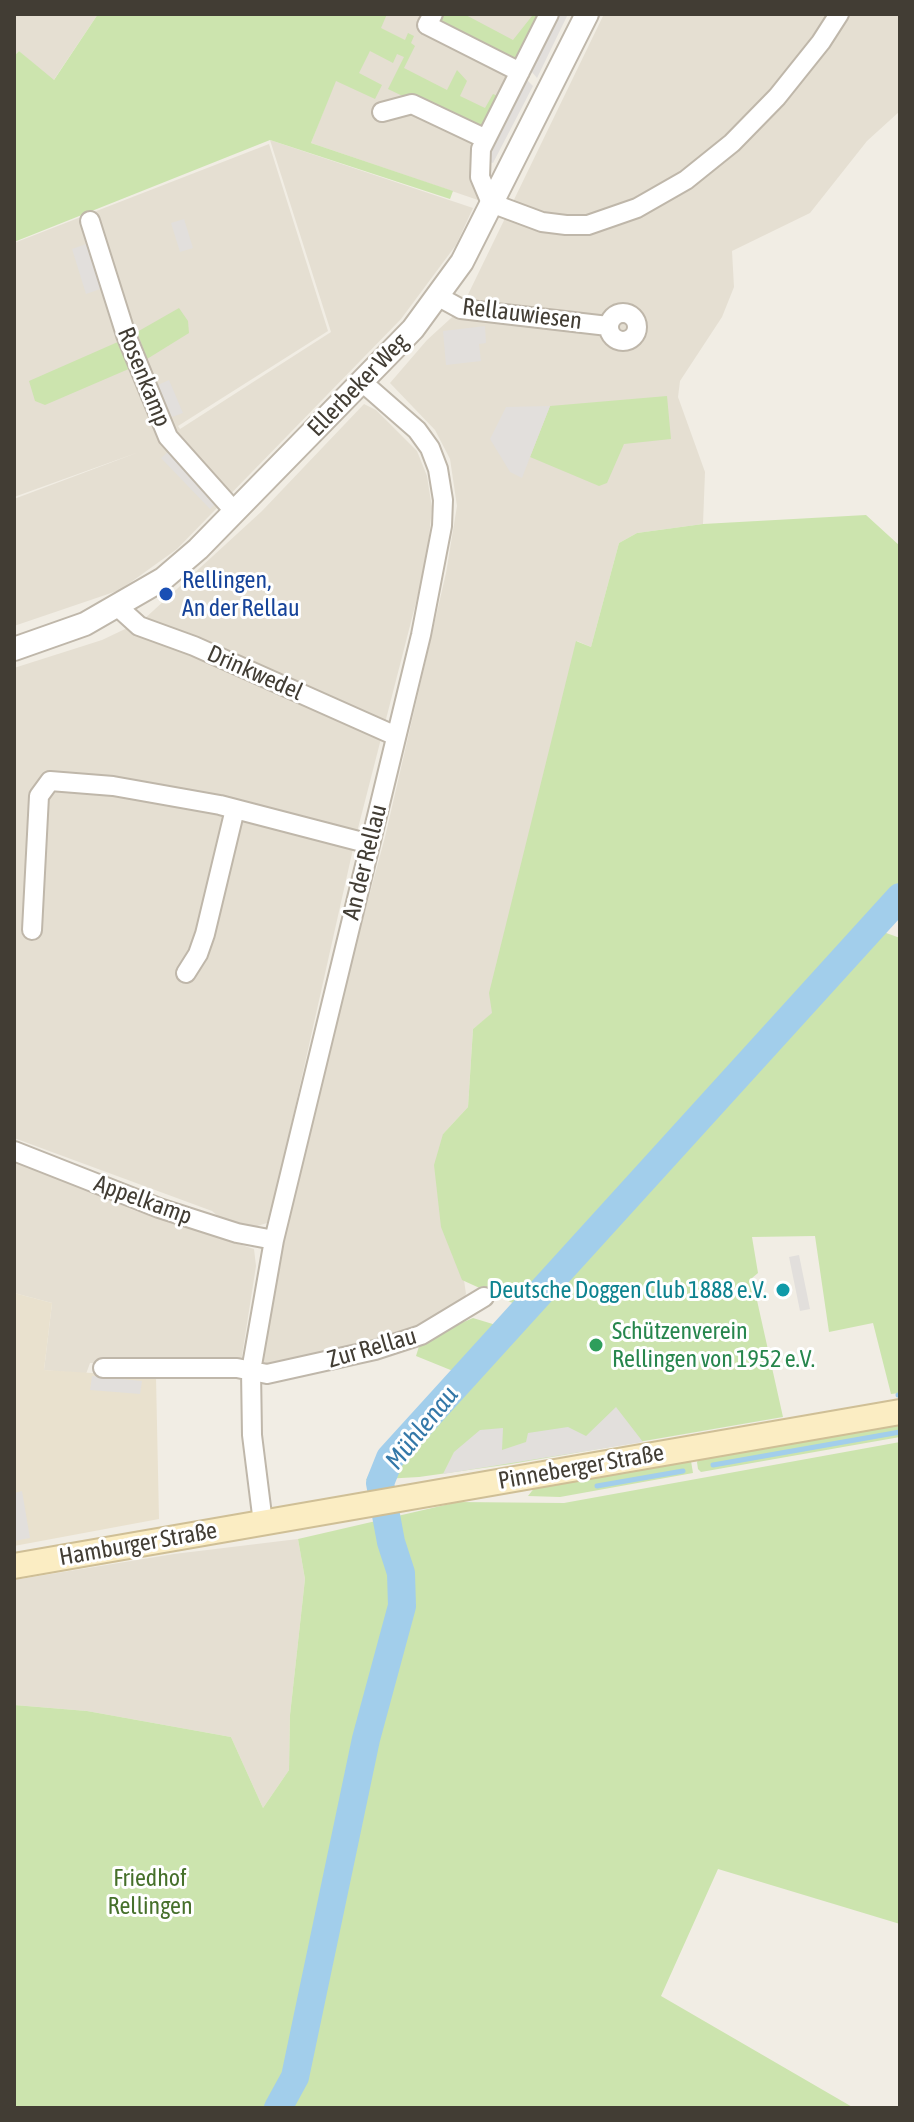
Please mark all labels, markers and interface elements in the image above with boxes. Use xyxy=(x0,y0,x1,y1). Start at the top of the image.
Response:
street label: Rellauwiesen xyxy=(461,292,583,336)
street label: Rosenkamp xyxy=(111,323,177,431)
street label: Ellerbeker Weg xyxy=(302,327,414,443)
place label: Rellingen, An der Rellau xyxy=(182,566,300,622)
marker: Rellingen, An der Rellau xyxy=(157,585,175,603)
street label: Drinkwedel xyxy=(203,639,307,707)
street label: An der Rellau xyxy=(337,801,393,923)
street label: Appelkamp xyxy=(90,1169,196,1231)
place label: Deutsche Doggen Club 1888 e.V. xyxy=(489,1276,767,1304)
marker: Deutsche Doggen Club 1888 e.V. xyxy=(774,1281,792,1299)
place label: Schützenverein Rellingen von 1952 e.V. xyxy=(612,1317,815,1373)
street label: Zur Rellau xyxy=(324,1322,420,1374)
marker: Schützenverein Rellingen von 1952 e.V. xyxy=(587,1336,605,1354)
water label: Mühlenau xyxy=(379,1380,465,1476)
street label: Pinneberger Straße xyxy=(496,1438,666,1496)
street label: Hamburger Straße xyxy=(57,1516,219,1572)
park label: Friedhof Rellingen xyxy=(107,1864,193,1920)

